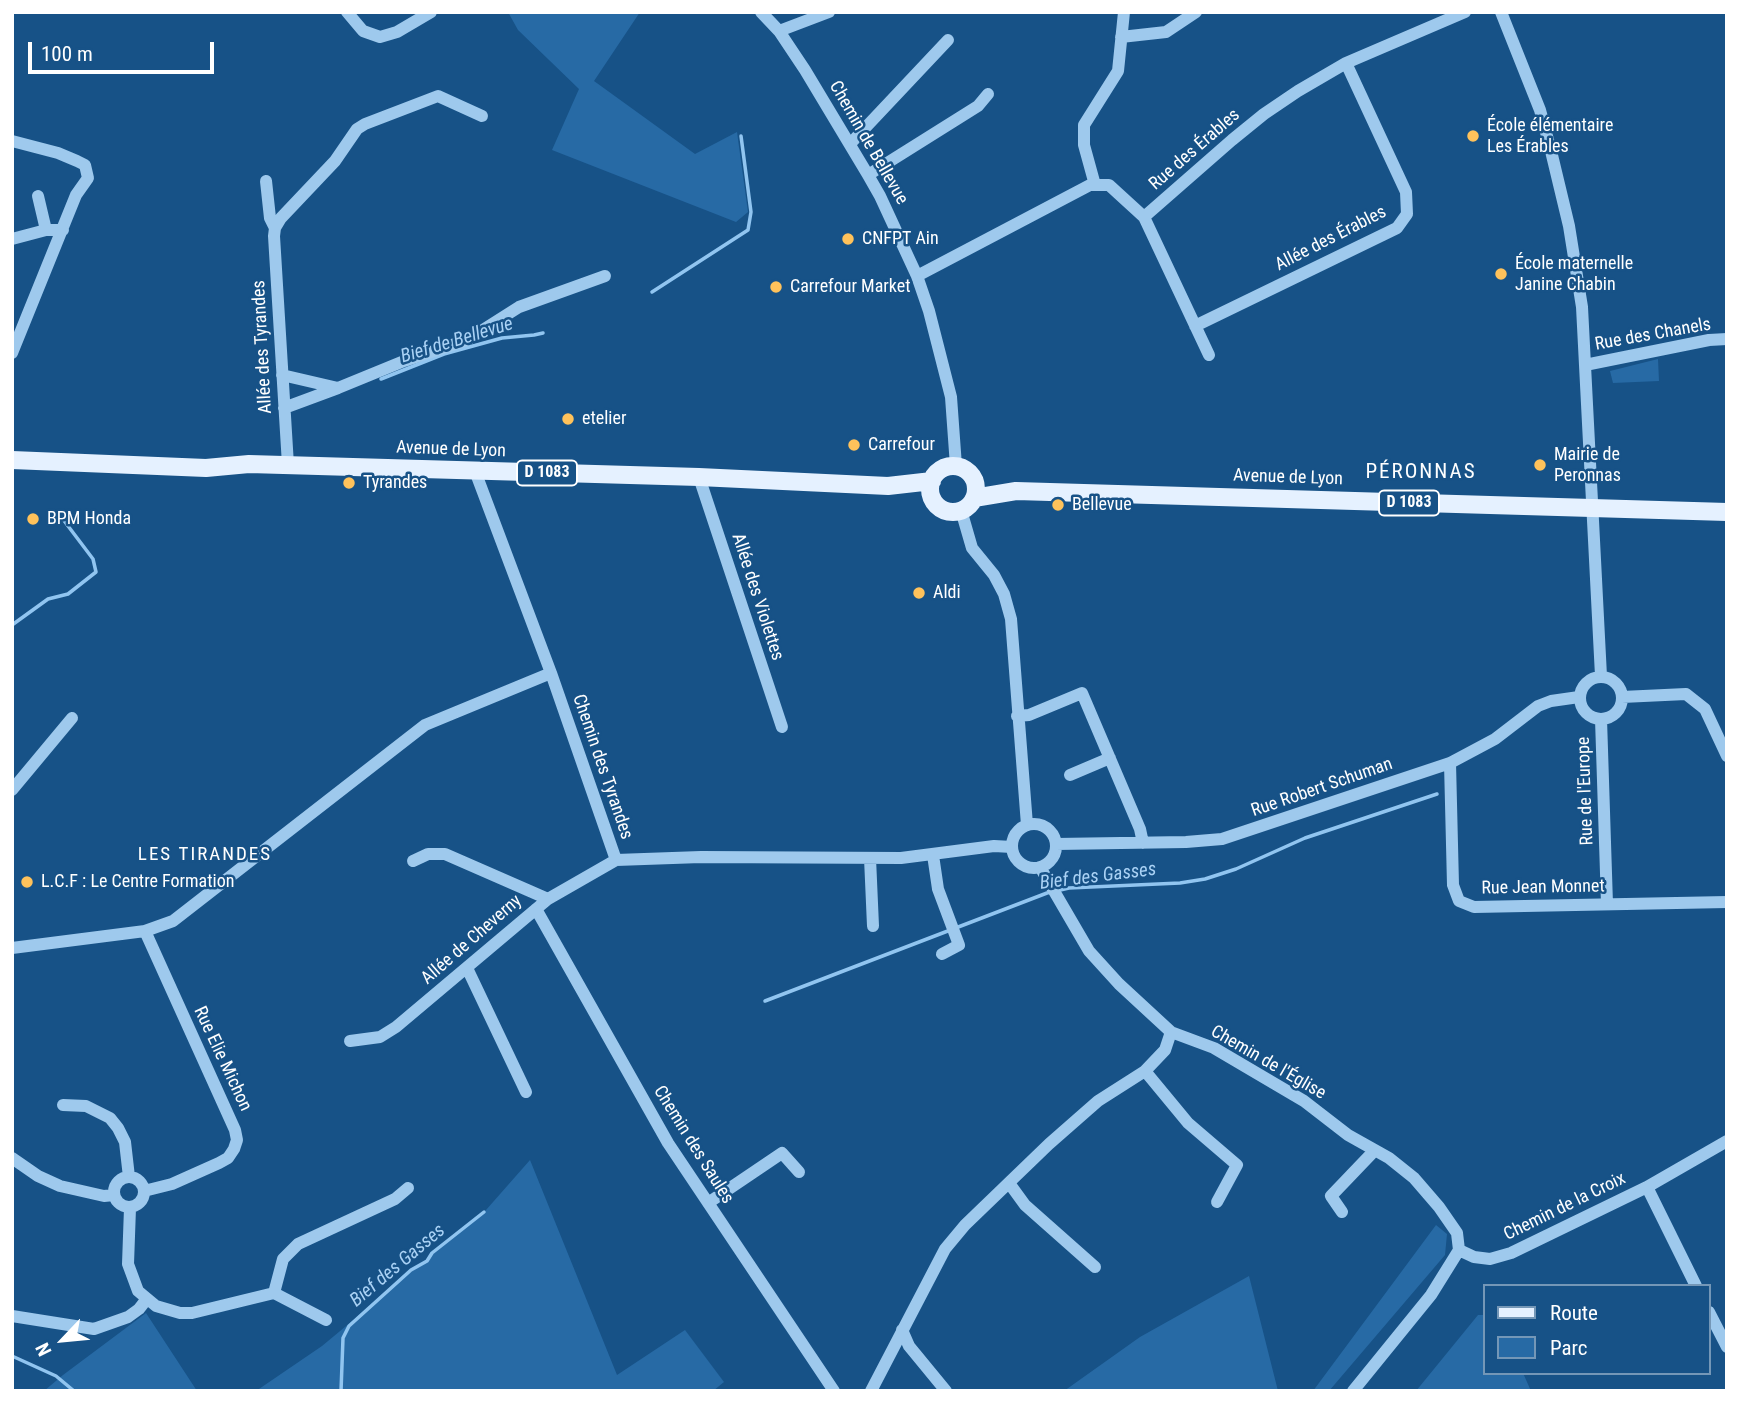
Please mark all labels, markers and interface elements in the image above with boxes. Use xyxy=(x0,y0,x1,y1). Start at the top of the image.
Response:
scale bar xyxy=(32,28,217,72)
text: 100 m xyxy=(41,42,93,66)
street label: Chemin de Bellevue xyxy=(824,77,912,209)
street label: Rue des Érables xyxy=(1145,105,1245,195)
place label: École élémentaire Les Érables xyxy=(1487,115,1613,158)
marker: École élémentaire Les Érables xyxy=(1465,128,1481,144)
street label: Allée des Érables xyxy=(1272,202,1390,276)
place label: CNFPT Ain xyxy=(862,228,939,250)
marker: CNFPT Ain xyxy=(840,231,856,247)
place label: École maternelle Janine Chabin xyxy=(1515,253,1633,296)
marker: École maternelle Janine Chabin xyxy=(1493,266,1509,282)
place label: Carrefour Market xyxy=(790,276,911,298)
marker: Carrefour Market xyxy=(768,279,784,295)
street label: Allée des Tyrandes xyxy=(249,280,277,414)
water label: Bief de Bellevue xyxy=(398,313,516,369)
street label: Rue des Chanels xyxy=(1593,314,1713,356)
place label: etelier xyxy=(582,408,626,430)
marker: etelier xyxy=(560,411,576,427)
place label: Carrefour xyxy=(868,434,935,456)
street label: Avenue de Lyon xyxy=(396,437,506,463)
marker: Carrefour xyxy=(846,437,862,453)
place label: Mairie de Peronnas xyxy=(1554,444,1621,486)
marker: Mairie de Peronnas xyxy=(1532,457,1548,473)
road number: D 1083 xyxy=(517,460,577,486)
district label: PÉRONNAS xyxy=(1366,460,1476,486)
street label: Avenue de Lyon xyxy=(1233,465,1343,491)
place label: Tyrandes xyxy=(363,472,427,494)
marker: Tyrandes xyxy=(341,475,357,491)
road number: D 1083 xyxy=(1379,490,1439,516)
place label: Bellevue xyxy=(1072,494,1132,516)
marker: Bellevue xyxy=(1050,497,1066,513)
place label: BPM Honda xyxy=(47,508,131,530)
marker: BPM Honda xyxy=(25,511,41,527)
street label: Allée des Violettes xyxy=(726,531,788,663)
place label: Aldi xyxy=(933,582,961,604)
marker: Aldi xyxy=(911,585,927,601)
street label: Chemin des Tyrandes xyxy=(567,692,637,842)
street label: Rue de l'Europe xyxy=(1573,736,1599,846)
street label: Rue Robert Schuman xyxy=(1248,754,1396,822)
district label: LES TIRANDES xyxy=(139,844,271,866)
water label: Bief des Gasses xyxy=(1038,859,1158,895)
place label: L.C.F : Le Centre Formation xyxy=(41,871,234,893)
marker: L.C.F : Le Centre Formation xyxy=(19,874,35,890)
street label: Rue Jean Monnet xyxy=(1481,876,1605,900)
street label: Allée de Cheverny xyxy=(417,890,527,990)
street label: Rue Elie Michon xyxy=(188,1003,256,1115)
street label: Chemin de l'Église xyxy=(1207,1021,1329,1105)
street label: Chemin des Saules xyxy=(648,1082,738,1208)
street label: Chemin de la Croix xyxy=(1501,1168,1629,1246)
water label: Bief des Gasses xyxy=(346,1220,450,1312)
legend xyxy=(1484,1284,1711,1375)
text: Route xyxy=(1550,1301,1598,1325)
north arrow xyxy=(28,1305,98,1375)
text: Parc xyxy=(1550,1336,1588,1360)
text: N xyxy=(31,1339,57,1360)

